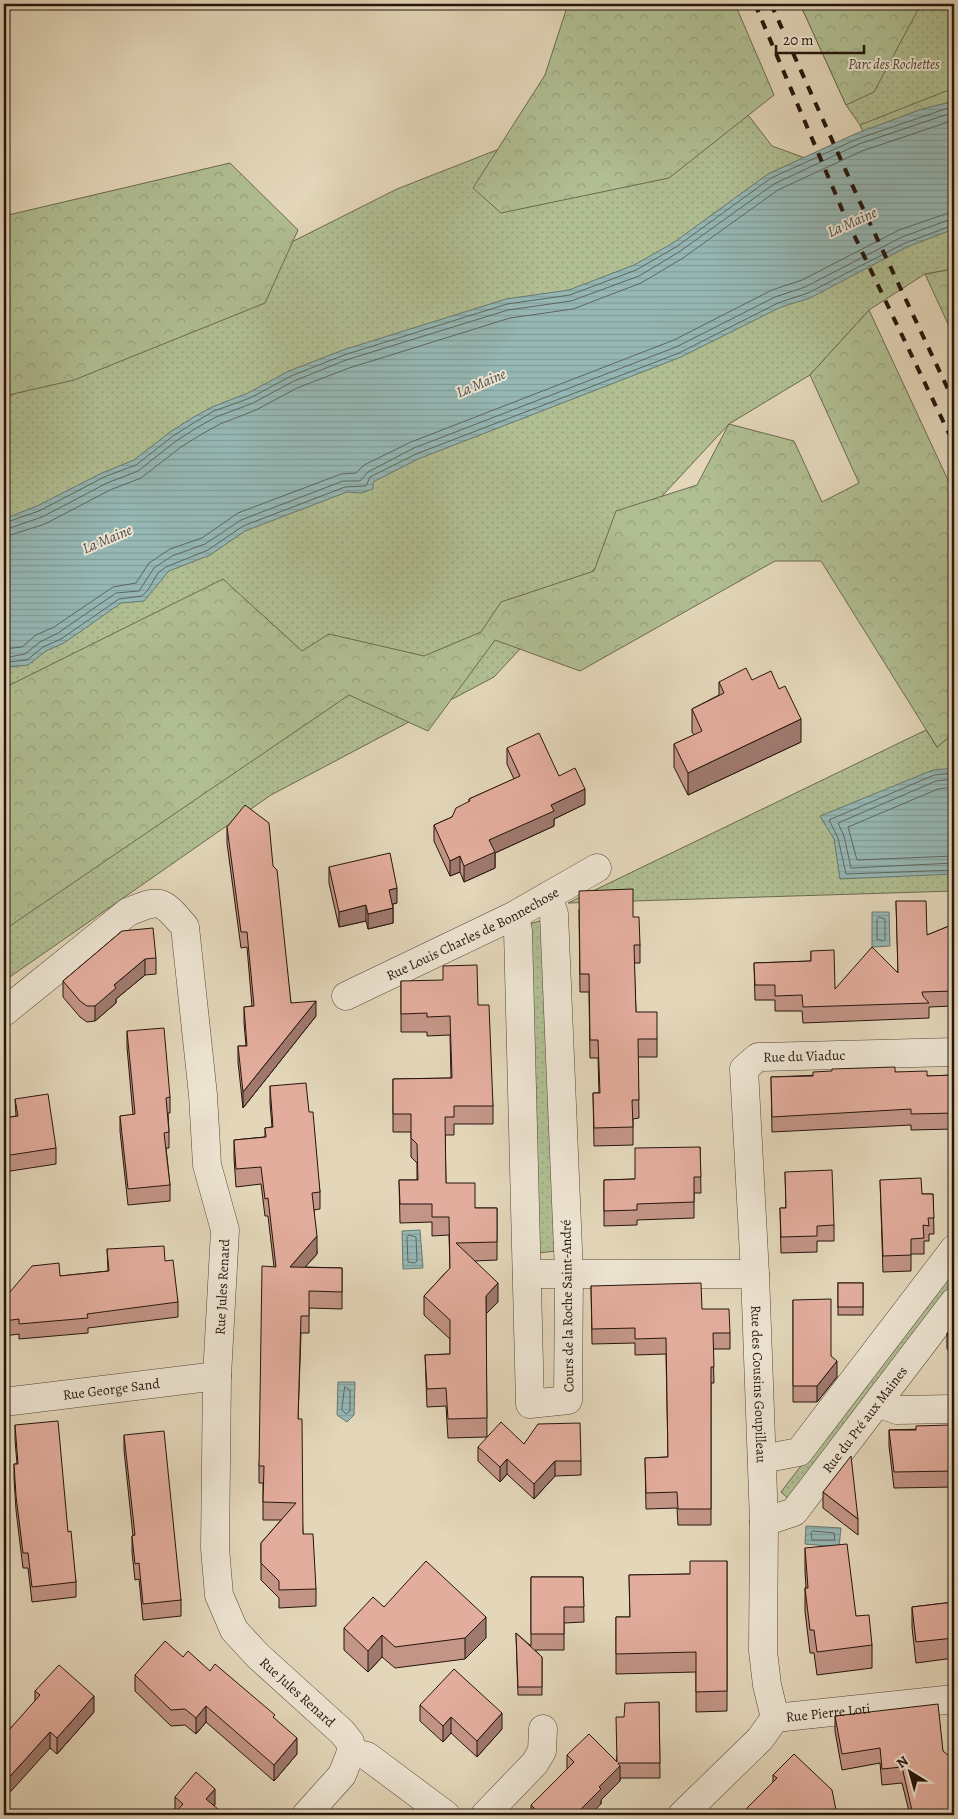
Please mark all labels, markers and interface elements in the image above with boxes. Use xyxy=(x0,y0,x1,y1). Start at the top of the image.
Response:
scale bar xyxy=(776,22,863,54)
text: 20 m xyxy=(783,30,814,50)
park label: Parc des Rochettes xyxy=(848,55,940,74)
water label: La Maine xyxy=(824,202,881,242)
water label: La Maine xyxy=(453,363,510,402)
water label: La Maine xyxy=(79,519,136,558)
street label: Rue Louis Charles de Bonnechose xyxy=(383,883,563,985)
street label: Rue du Viaduc xyxy=(763,1046,846,1067)
street label: Cours de la Roche Saint-André xyxy=(556,1219,579,1393)
street label: Rue Jules Renard xyxy=(211,1238,235,1335)
street label: Rue des Cousins Goupilleau xyxy=(746,1305,771,1464)
street label: Rue du Pré aux Maines xyxy=(818,1362,912,1477)
street label: Rue George Sand xyxy=(62,1374,161,1405)
street label: Rue Jules Renard xyxy=(255,1653,340,1732)
street label: Rue Pierre Loti xyxy=(785,1699,871,1727)
north arrow xyxy=(886,1746,936,1796)
text: N xyxy=(893,1751,912,1773)

